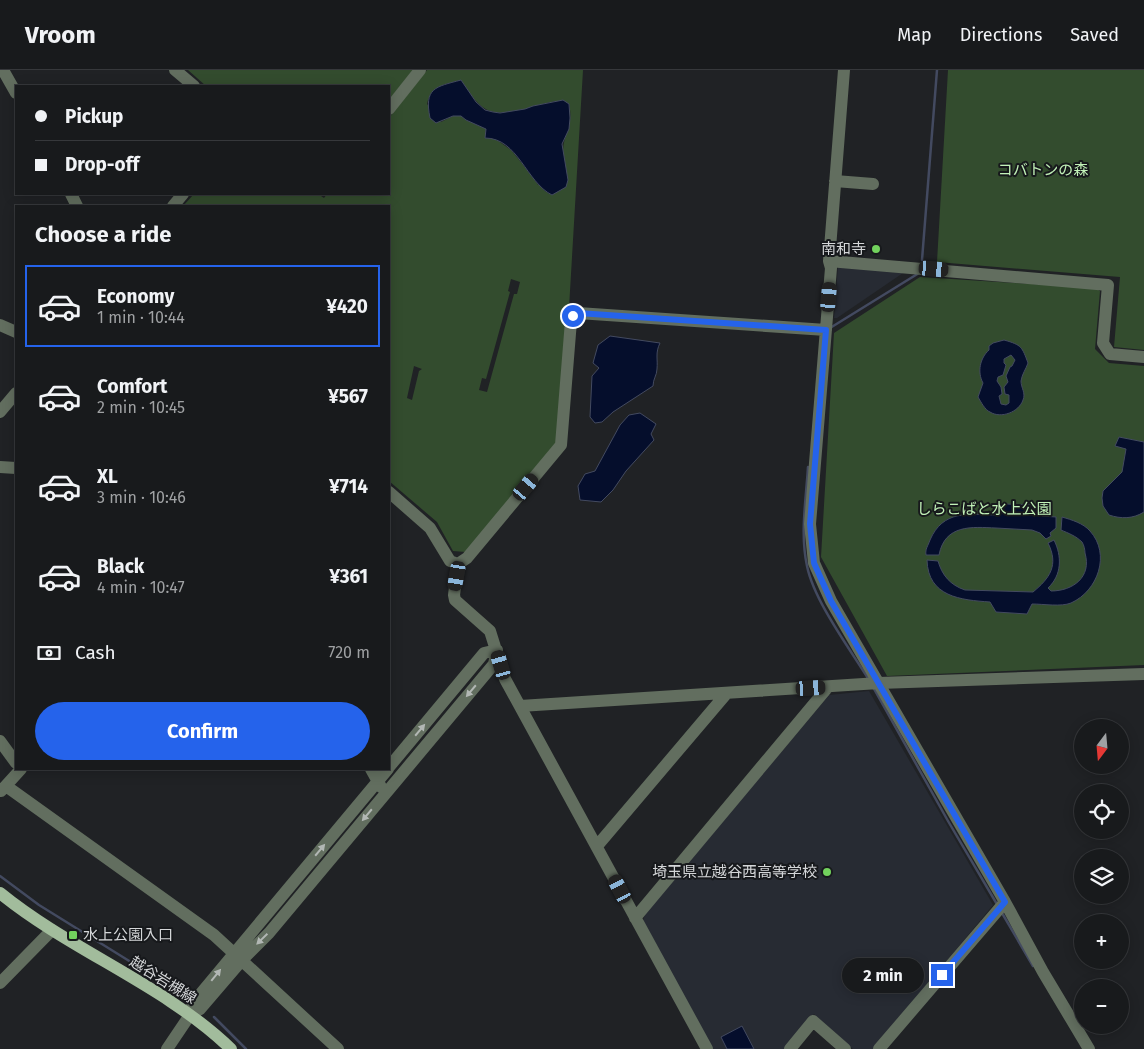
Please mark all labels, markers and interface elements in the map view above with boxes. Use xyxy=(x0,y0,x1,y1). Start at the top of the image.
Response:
text: Vroom xyxy=(25,21,96,49)
text: Map xyxy=(897,24,932,46)
text: Directions xyxy=(960,24,1042,46)
text: Saved xyxy=(1070,24,1119,46)
text: Pickup xyxy=(65,105,123,128)
text: Drop-off xyxy=(65,153,139,176)
park label: コバトンの森 xyxy=(998,161,1088,179)
text: Choose a ride xyxy=(35,221,171,248)
place label: 南和寺 xyxy=(821,240,866,258)
marker: 南和寺 xyxy=(870,243,882,255)
car xyxy=(918,260,949,278)
car xyxy=(820,281,837,313)
icon: car xyxy=(37,284,82,329)
text: Economy xyxy=(97,285,174,308)
text: ¥420 xyxy=(326,295,368,318)
route start xyxy=(562,305,584,327)
text: 1 min · 10:44 xyxy=(97,308,185,327)
icon: car xyxy=(37,374,82,419)
text: Comfort xyxy=(97,375,167,398)
text: ¥567 xyxy=(328,385,368,408)
text: 2 min · 10:45 xyxy=(97,398,185,417)
icon: car xyxy=(37,464,82,509)
text: XL xyxy=(97,465,118,488)
car xyxy=(510,471,541,503)
text: ¥714 xyxy=(329,475,368,498)
text: 3 min · 10:46 xyxy=(97,488,186,507)
park label: しらこばと水上公園 xyxy=(916,500,1052,518)
icon: car xyxy=(37,554,82,599)
text: Black xyxy=(97,555,144,578)
car xyxy=(447,560,466,592)
text: ¥361 xyxy=(329,565,368,588)
text: 4 min · 10:47 xyxy=(97,578,185,597)
icon: cash xyxy=(35,639,63,667)
text: Cash xyxy=(75,641,116,664)
text: 720 m xyxy=(328,643,370,662)
car xyxy=(489,649,512,681)
car xyxy=(795,680,826,696)
one-way arrow xyxy=(466,684,477,697)
button: Confirm xyxy=(35,702,370,760)
north arrow xyxy=(1074,719,1129,774)
map controls xyxy=(1074,719,1129,1034)
one-way arrow xyxy=(414,724,425,736)
button: locate xyxy=(1074,784,1129,839)
one-way arrow xyxy=(361,808,372,821)
one-way arrow xyxy=(314,844,325,857)
button: layers xyxy=(1074,849,1129,904)
place label: 埼玉県立越谷西高等学校 xyxy=(652,863,817,881)
marker: 埼玉県立越谷西高等学校 xyxy=(821,866,833,878)
car xyxy=(606,872,633,906)
button: + xyxy=(1074,914,1129,969)
place label: 水上公園入口 xyxy=(83,926,173,944)
marker: 水上公園入口 xyxy=(67,929,79,941)
one-way arrow xyxy=(256,933,268,945)
street label: 越谷岩槻線 xyxy=(126,952,200,1008)
callout: 2 min xyxy=(842,958,924,992)
route end xyxy=(931,964,953,986)
text: 2 min xyxy=(863,966,903,985)
one-way arrow xyxy=(210,969,221,982)
button: − xyxy=(1074,979,1129,1034)

